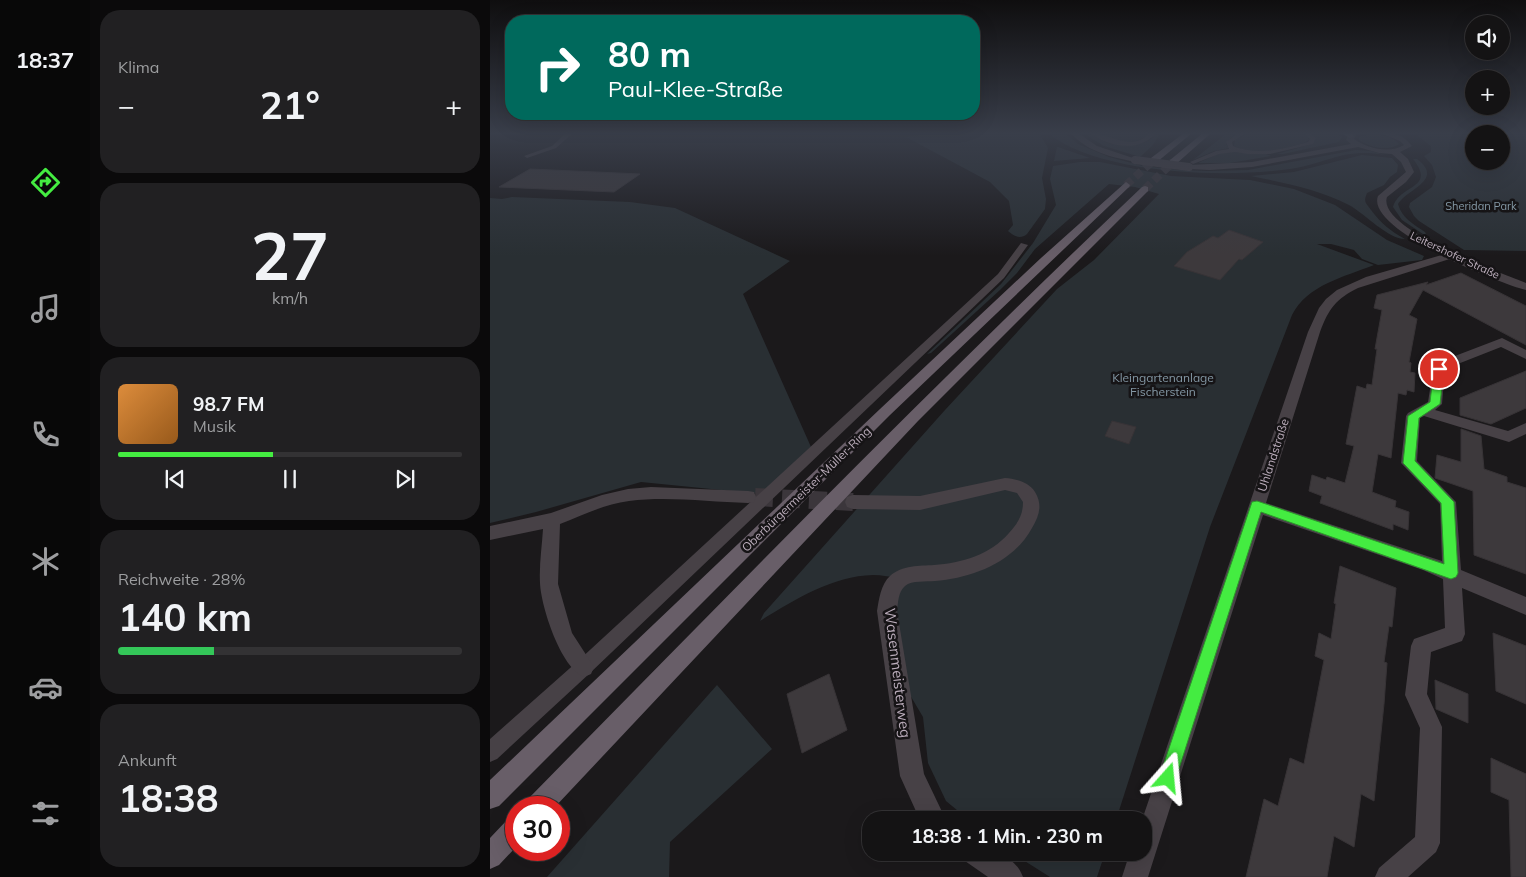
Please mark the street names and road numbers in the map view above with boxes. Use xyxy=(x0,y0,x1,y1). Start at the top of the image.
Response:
street label: Leitershofer Straße xyxy=(1408,228,1502,282)
street label: Uhlandstraße xyxy=(1254,417,1292,493)
street label: Oberbürgermeister-Müller-Ring xyxy=(738,423,874,555)
street label: Wasenmeisterweg xyxy=(881,607,915,739)

